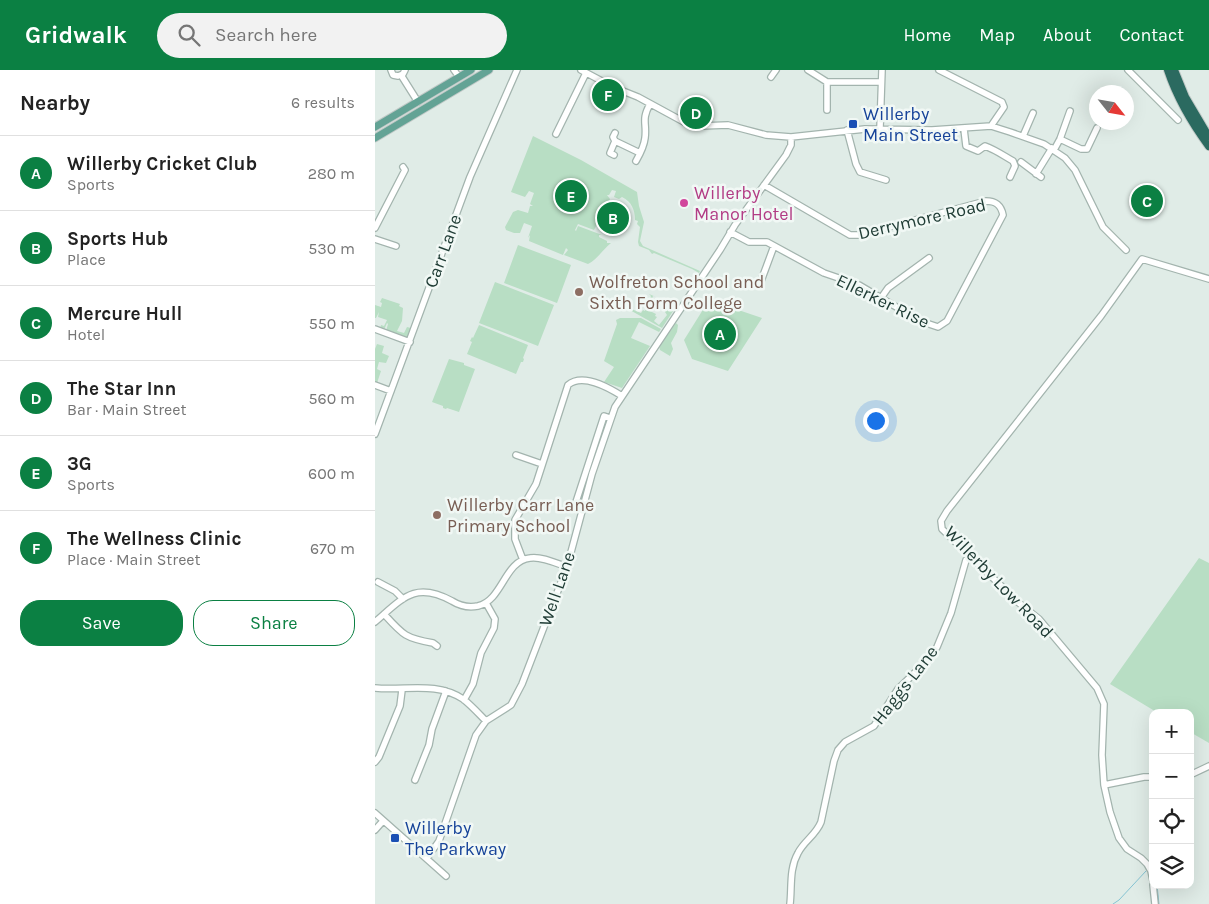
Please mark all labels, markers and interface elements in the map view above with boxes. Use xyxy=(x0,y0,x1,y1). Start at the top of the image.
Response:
search box xyxy=(157,13,507,58)
text: Gridwalk xyxy=(25,21,127,49)
icon: search xyxy=(175,21,203,49)
text: Search here xyxy=(215,24,317,46)
text: Home xyxy=(903,24,951,46)
text: Map xyxy=(979,24,1015,46)
text: About xyxy=(1043,24,1092,46)
text: Contact xyxy=(1120,24,1184,46)
pin: F xyxy=(592,76,624,114)
north arrow xyxy=(1089,85,1134,130)
text: Nearby xyxy=(20,91,90,115)
text: 6 results xyxy=(291,93,355,112)
pin: D xyxy=(680,94,712,132)
place label: Willerby Main Street xyxy=(863,103,958,146)
marker: Willerby Main Street xyxy=(847,118,859,130)
text: Willerby Cricket Club xyxy=(67,153,257,175)
text: A xyxy=(31,164,41,183)
text: 280 m xyxy=(308,164,355,183)
text: Sports xyxy=(67,175,115,194)
pin: E xyxy=(555,177,587,215)
place label: Willerby Manor Hotel xyxy=(694,182,794,225)
pin: C xyxy=(1131,182,1163,220)
street label: Derrymore Road xyxy=(856,194,988,244)
marker: Willerby Manor Hotel xyxy=(678,197,690,209)
pin: B xyxy=(597,199,629,237)
street label: Carr Lane xyxy=(420,211,466,291)
text: Sports Hub xyxy=(67,228,168,250)
text: B xyxy=(31,239,41,258)
text: 530 m xyxy=(308,239,355,258)
text: Place xyxy=(67,250,106,269)
street label: Ellerker Rise xyxy=(833,269,933,333)
place label: Wolfreton School and Sixth Form College xyxy=(589,271,765,314)
marker: Wolfreton School and Sixth Form College xyxy=(573,286,585,298)
text: Mercure Hull xyxy=(67,303,182,325)
text: C xyxy=(31,314,41,333)
text: 550 m xyxy=(309,314,355,333)
pin: A xyxy=(704,315,736,353)
text: Hotel xyxy=(67,325,105,344)
text: The Star Inn xyxy=(67,378,176,400)
text: D xyxy=(31,389,41,408)
text: 560 m xyxy=(309,389,355,408)
text: Bar · Main Street xyxy=(67,400,187,419)
your location xyxy=(863,408,889,434)
text: 3G xyxy=(67,453,92,475)
text: E xyxy=(31,464,41,483)
text: 600 m xyxy=(308,464,355,483)
text: Sports xyxy=(67,475,115,494)
place label: Willerby Carr Lane Primary School xyxy=(447,494,594,537)
marker: Willerby Carr Lane Primary School xyxy=(431,509,443,521)
street label: Willerby Low Road xyxy=(940,521,1058,643)
text: The Wellness Clinic xyxy=(67,528,242,550)
text: F xyxy=(32,539,40,558)
text: 670 m xyxy=(310,539,355,558)
street label: Well Lane xyxy=(534,549,580,629)
text: Place · Main Street xyxy=(67,550,201,569)
button: Save xyxy=(20,600,183,646)
button: Share xyxy=(193,600,355,646)
street label: Haggs Lane xyxy=(867,641,943,729)
map controls xyxy=(1149,709,1194,889)
button: + xyxy=(1149,709,1194,754)
button: − xyxy=(1149,754,1194,799)
button: locate xyxy=(1149,799,1194,844)
place label: Willerby The Parkway xyxy=(405,817,507,860)
marker: Willerby The Parkway xyxy=(389,832,401,844)
button: layers xyxy=(1149,844,1194,889)

